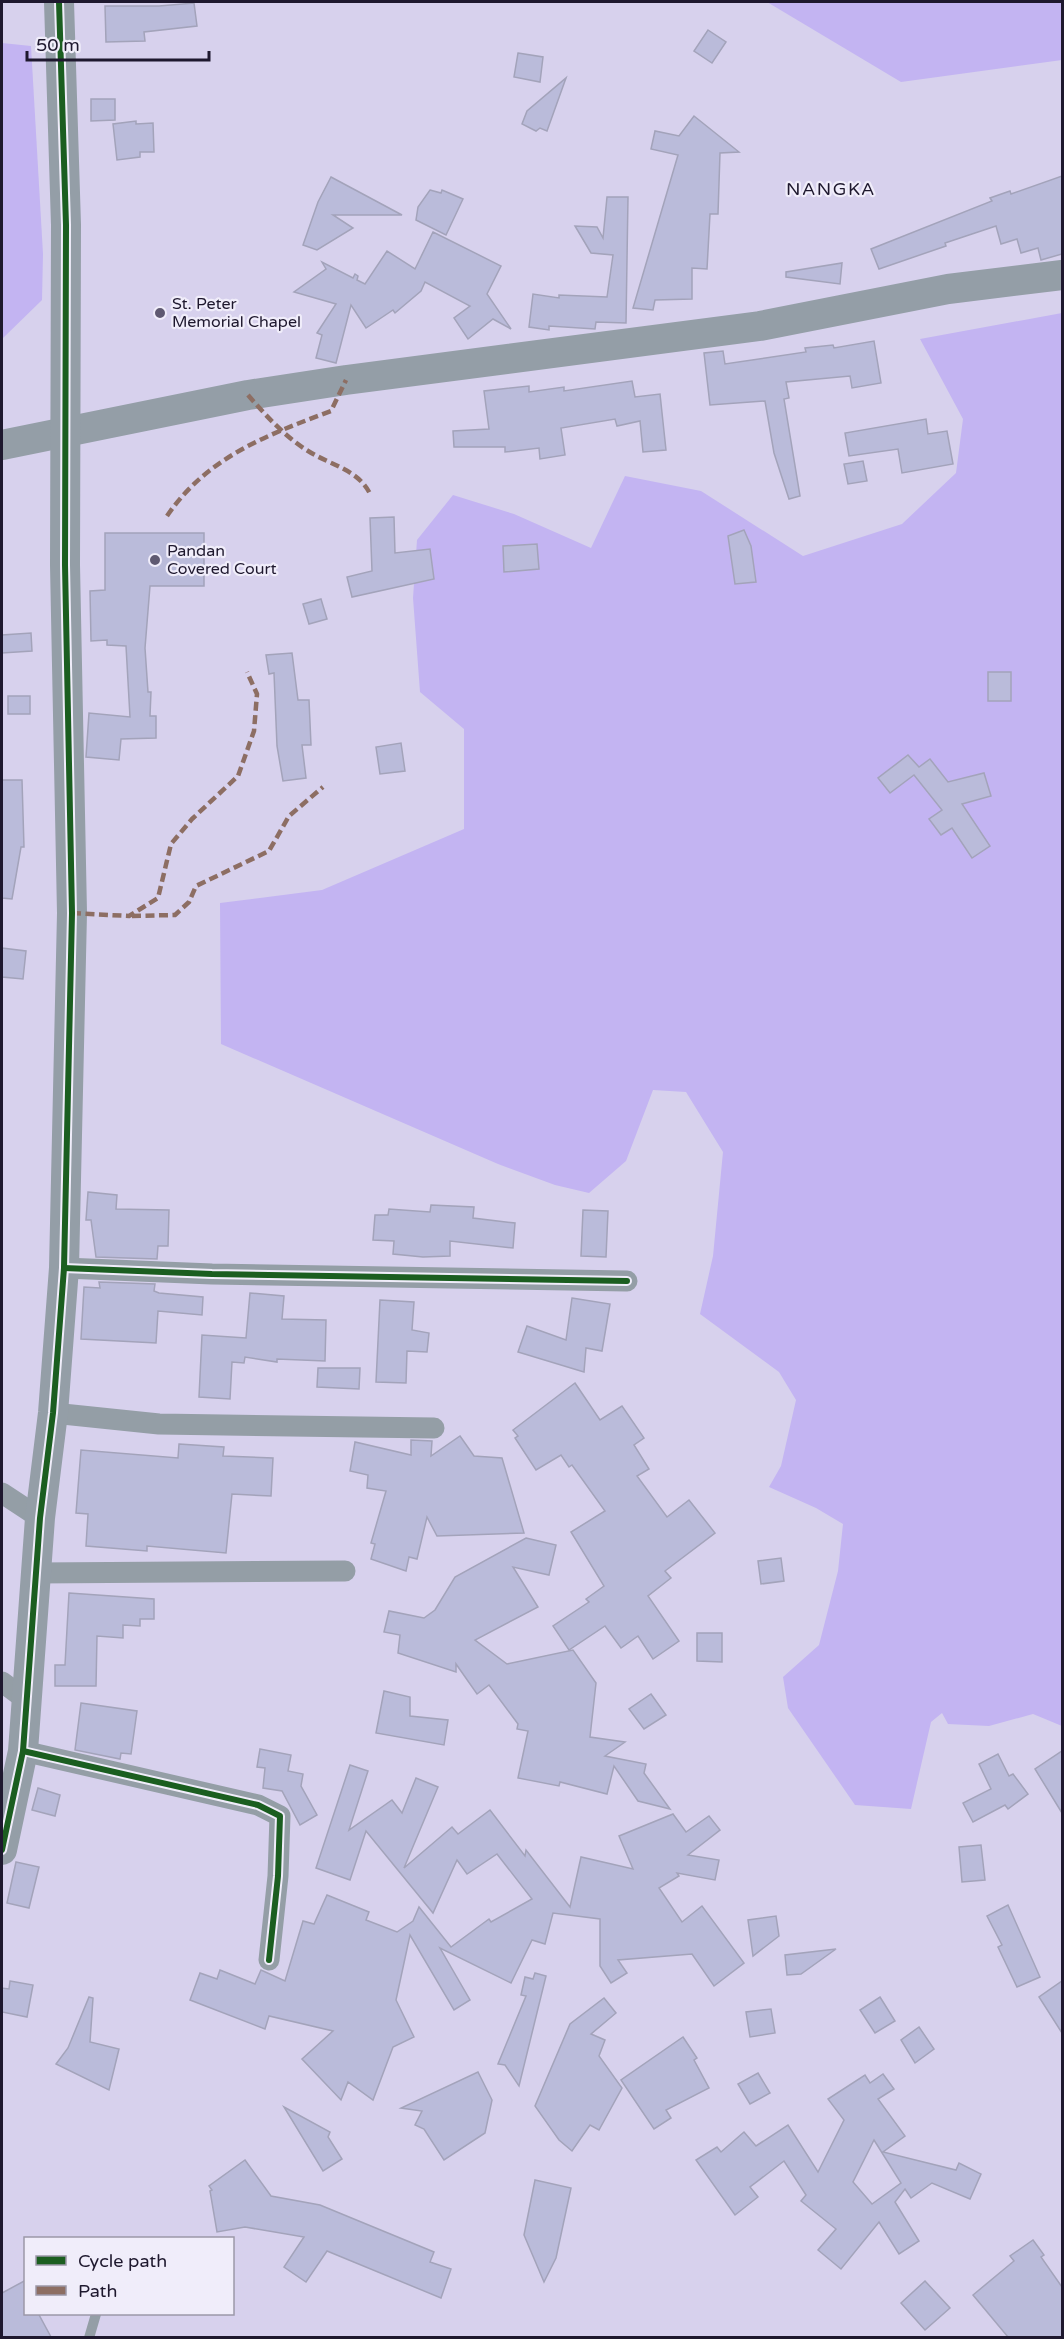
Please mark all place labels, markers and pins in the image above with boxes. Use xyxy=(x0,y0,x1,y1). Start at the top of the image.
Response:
place label: St. Peter Memorial Chapel xyxy=(172,294,301,332)
marker: St. Peter Memorial Chapel xyxy=(153,306,167,320)
place label: Pandan Covered Court xyxy=(167,541,277,579)
marker: Pandan Covered Court xyxy=(148,553,162,567)

